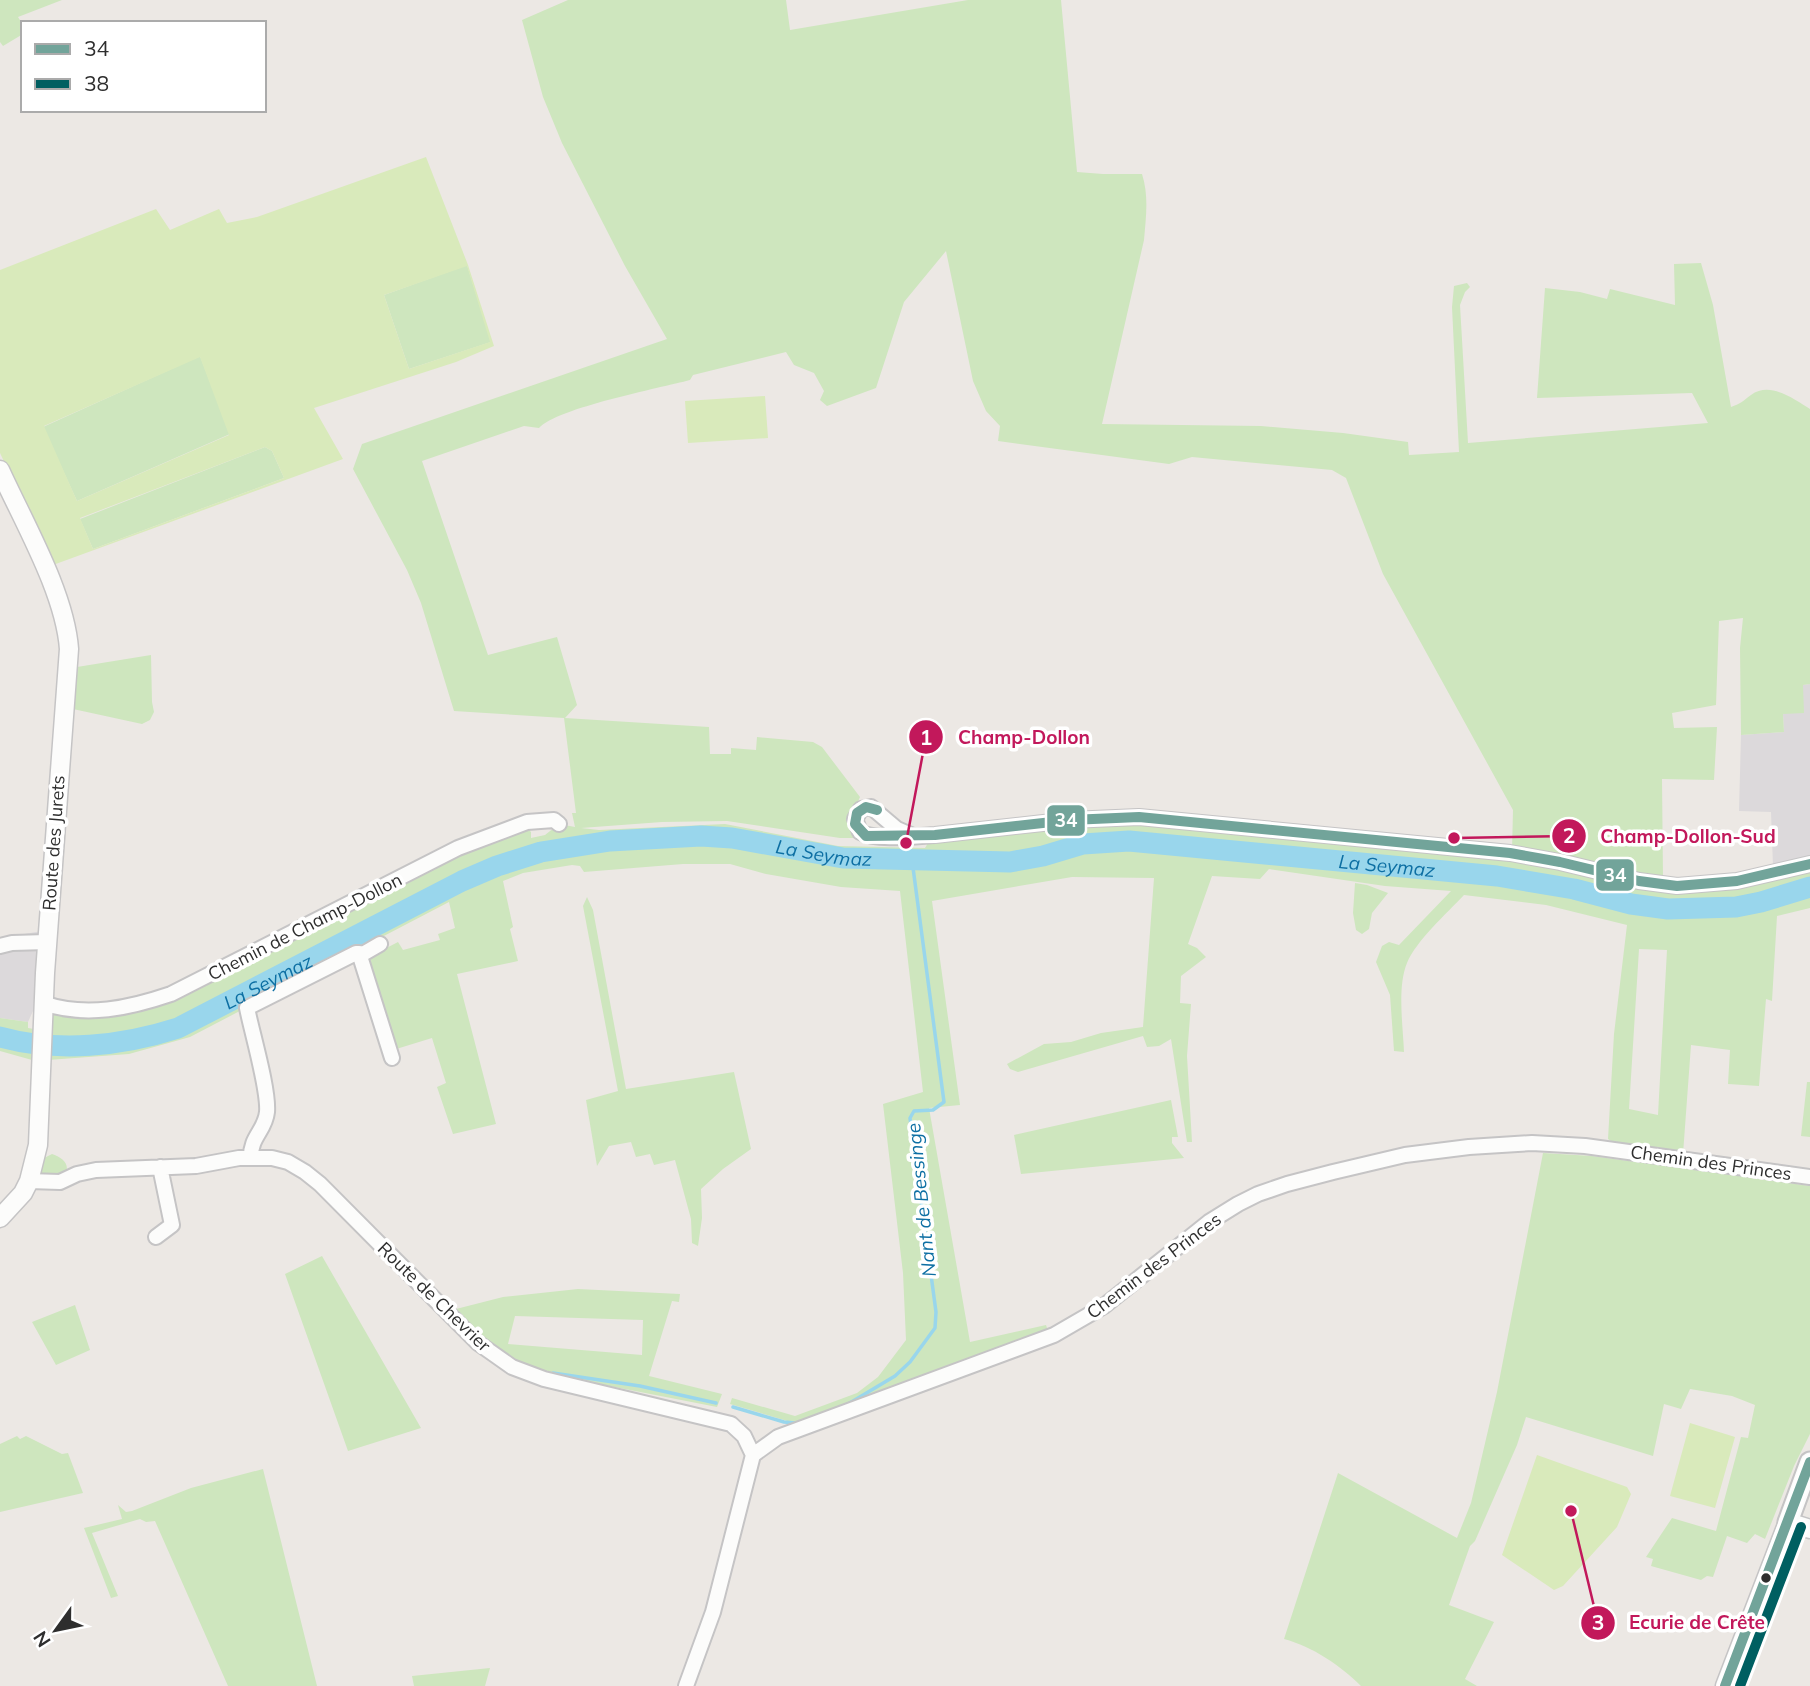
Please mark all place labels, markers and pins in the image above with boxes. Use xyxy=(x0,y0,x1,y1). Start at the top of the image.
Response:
callout: Champ-Dollon xyxy=(909,717,1104,757)
callout: Champ-Dollon-Sud xyxy=(1551,816,1790,856)
unlabelled marker xyxy=(1759,1571,1773,1585)
callout: Ecurie de Crête xyxy=(1580,1603,1779,1643)

